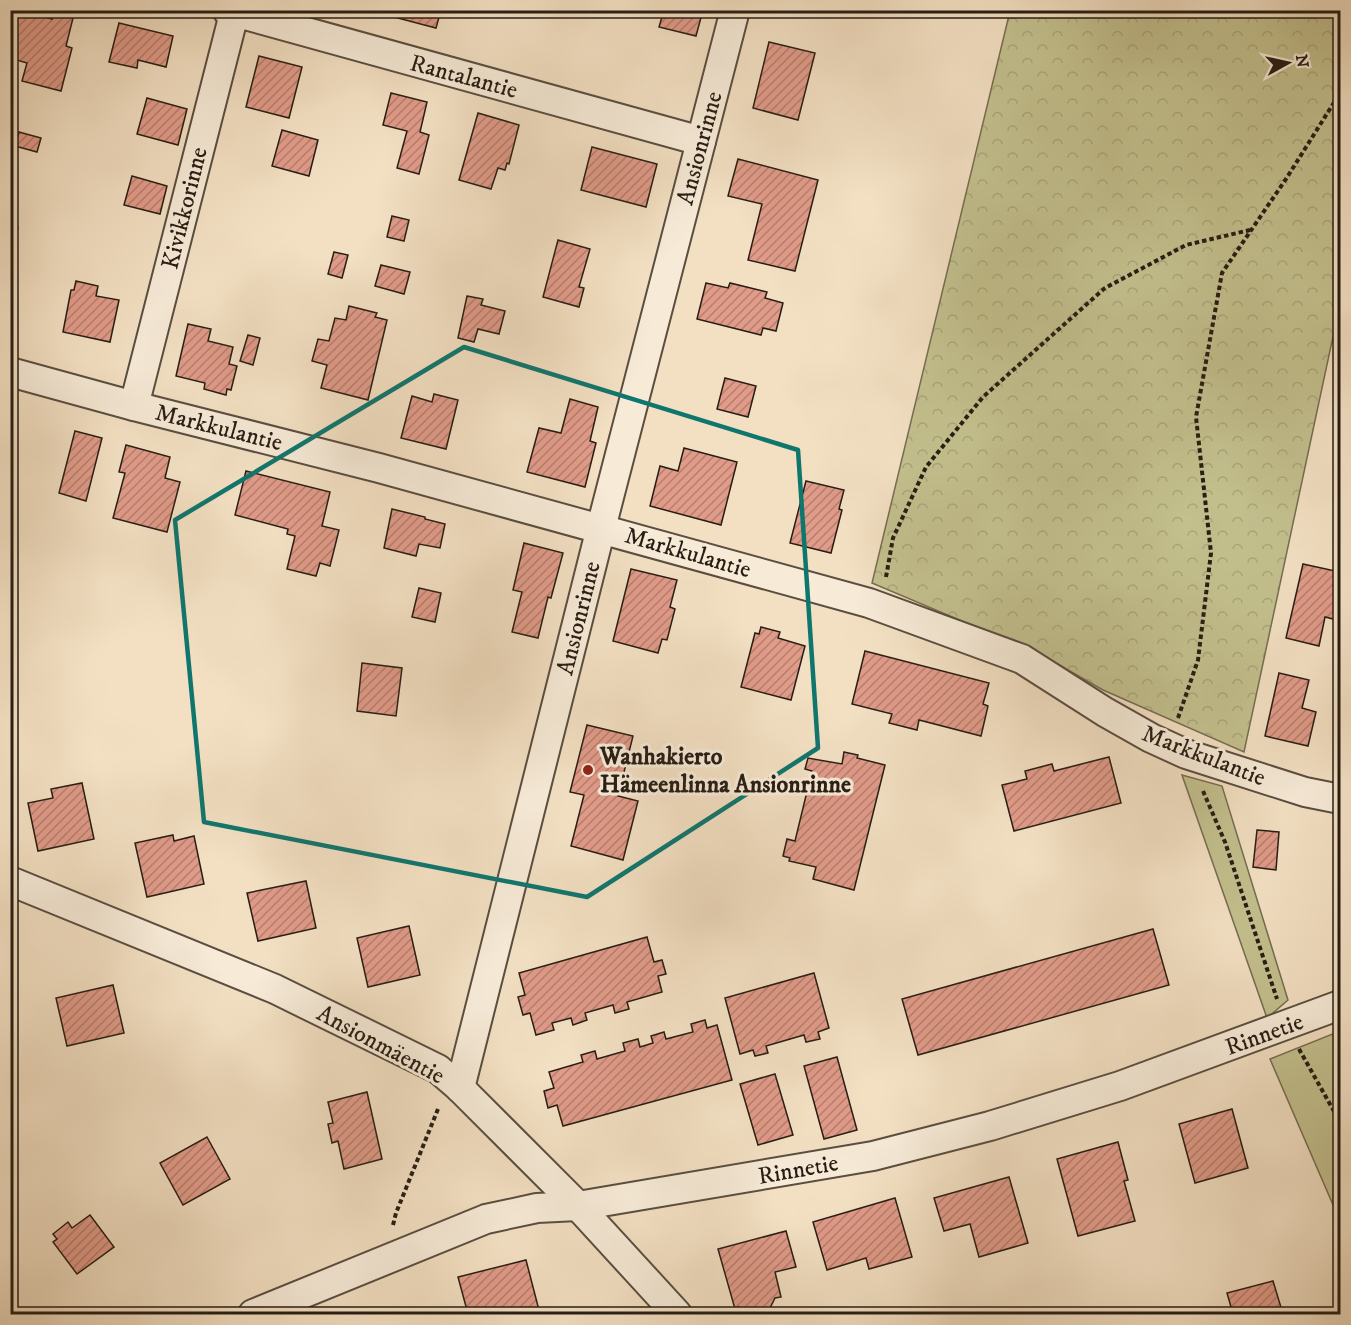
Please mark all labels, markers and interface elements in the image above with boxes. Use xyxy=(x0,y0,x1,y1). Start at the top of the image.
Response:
north arrow xyxy=(1258,33,1318,93)
street label: Rantalantie xyxy=(407,48,521,106)
text: N xyxy=(1291,53,1313,69)
street label: Ansionrinne xyxy=(670,88,730,208)
street label: Kivikkorinne xyxy=(155,144,215,273)
street label: Markkulantie xyxy=(152,398,285,458)
street label: Markkulantie xyxy=(621,521,754,585)
street label: Ansionrinne xyxy=(550,558,608,678)
street label: Markkulantie xyxy=(1138,719,1270,793)
place label: Wanhakierto Hämeenlinna Ansionrinne xyxy=(599,742,851,800)
marker: Wanhakierto Hämeenlinna Ansionrinne xyxy=(581,763,595,777)
street label: Ansionmäentie xyxy=(311,999,450,1091)
street label: Rinnetie xyxy=(1221,1007,1308,1063)
street label: Rinnetie xyxy=(756,1148,841,1192)

